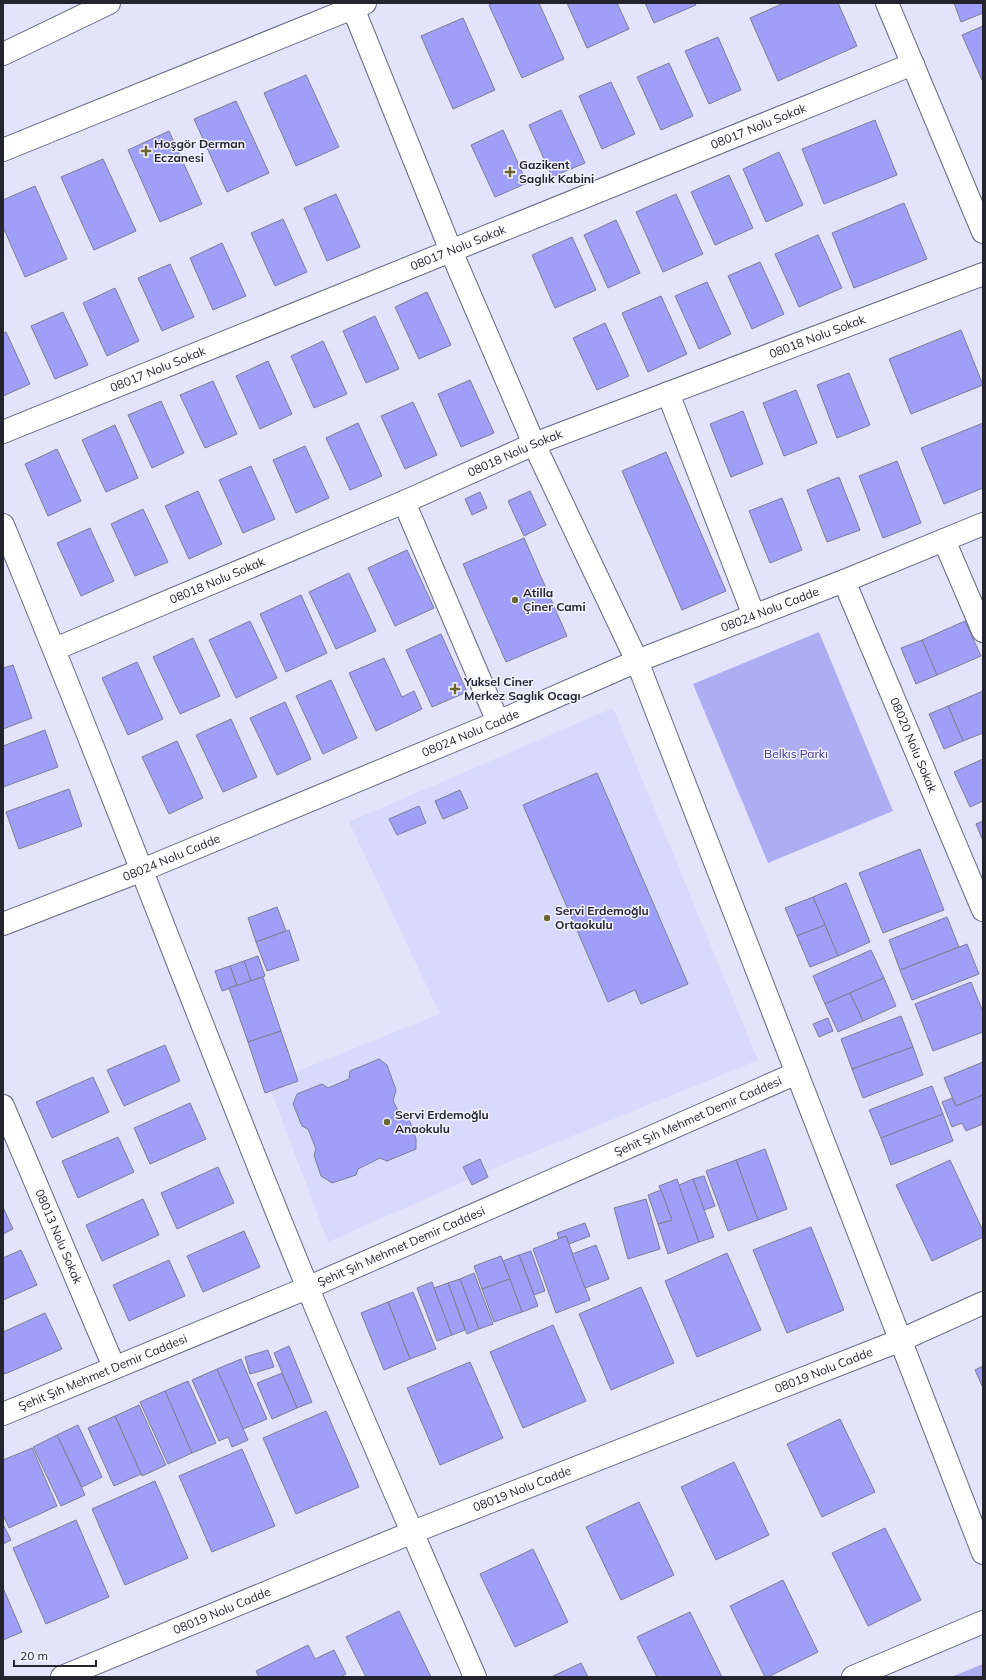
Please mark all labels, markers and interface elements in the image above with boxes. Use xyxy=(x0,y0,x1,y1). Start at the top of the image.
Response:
street label: 08017 Nolu Sokak xyxy=(708,100,809,152)
place label: Hoşgör Derman Eczanesi xyxy=(154,136,245,165)
marker: Hoşgör Derman Eczanesi xyxy=(141,146,151,156)
place label: Gazikent Saglık Kabini xyxy=(519,157,594,186)
marker: Gazikent Saglık Kabini xyxy=(504,166,516,178)
street label: 08017 Nolu Sokak xyxy=(408,221,509,273)
street label: 08018 Nolu Sokak xyxy=(767,311,868,361)
street label: 08017 Nolu Sokak xyxy=(108,343,208,395)
street label: 08018 Nolu Sokak xyxy=(465,426,565,480)
street label: 08018 Nolu Sokak xyxy=(167,553,268,607)
street label: 08024 Nolu Cadde xyxy=(719,583,821,635)
place label: Atilla Çiner Cami xyxy=(523,585,586,614)
marker: Atilla Çiner Cami xyxy=(510,595,520,605)
place label: Yuksel Ciner Merkez Saglık Ocagı xyxy=(463,674,581,703)
marker: Yuksel Ciner Merkez Saglık Ocagı xyxy=(449,683,461,695)
street label: 08020 Nolu Sokak xyxy=(887,695,941,795)
street label: 08024 Nolu Cadde xyxy=(419,706,521,760)
park label: Belkıs Parkı xyxy=(764,746,828,761)
street label: 08024 Nolu Cadde xyxy=(120,831,222,884)
place label: Servi Erdemoğlu Ortaokulu xyxy=(555,903,649,932)
marker: Servi Erdemoğlu Ortaokulu xyxy=(542,913,552,923)
street label: Şehit Şıh Mehmet Demir Caddesi xyxy=(612,1073,784,1159)
place label: Servi Erdemoğlu Anaokulu xyxy=(395,1107,489,1136)
marker: Servi Erdemoğlu Anaokulu xyxy=(382,1117,392,1127)
street label: 08013 Nolu Sokak xyxy=(32,1187,86,1287)
street label: Şehit Şıh Mehmet Demir Caddesi xyxy=(315,1203,487,1290)
street label: Şehit Şıh Mehmet Demir Caddesi xyxy=(16,1330,189,1414)
street label: 08019 Nolu Cadde xyxy=(772,1344,875,1396)
street label: 08019 Nolu Cadde xyxy=(471,1463,573,1515)
street label: 08019 Nolu Cadde xyxy=(171,1584,273,1637)
scale bar xyxy=(14,1642,96,1668)
text: 20 m xyxy=(20,1648,48,1663)

